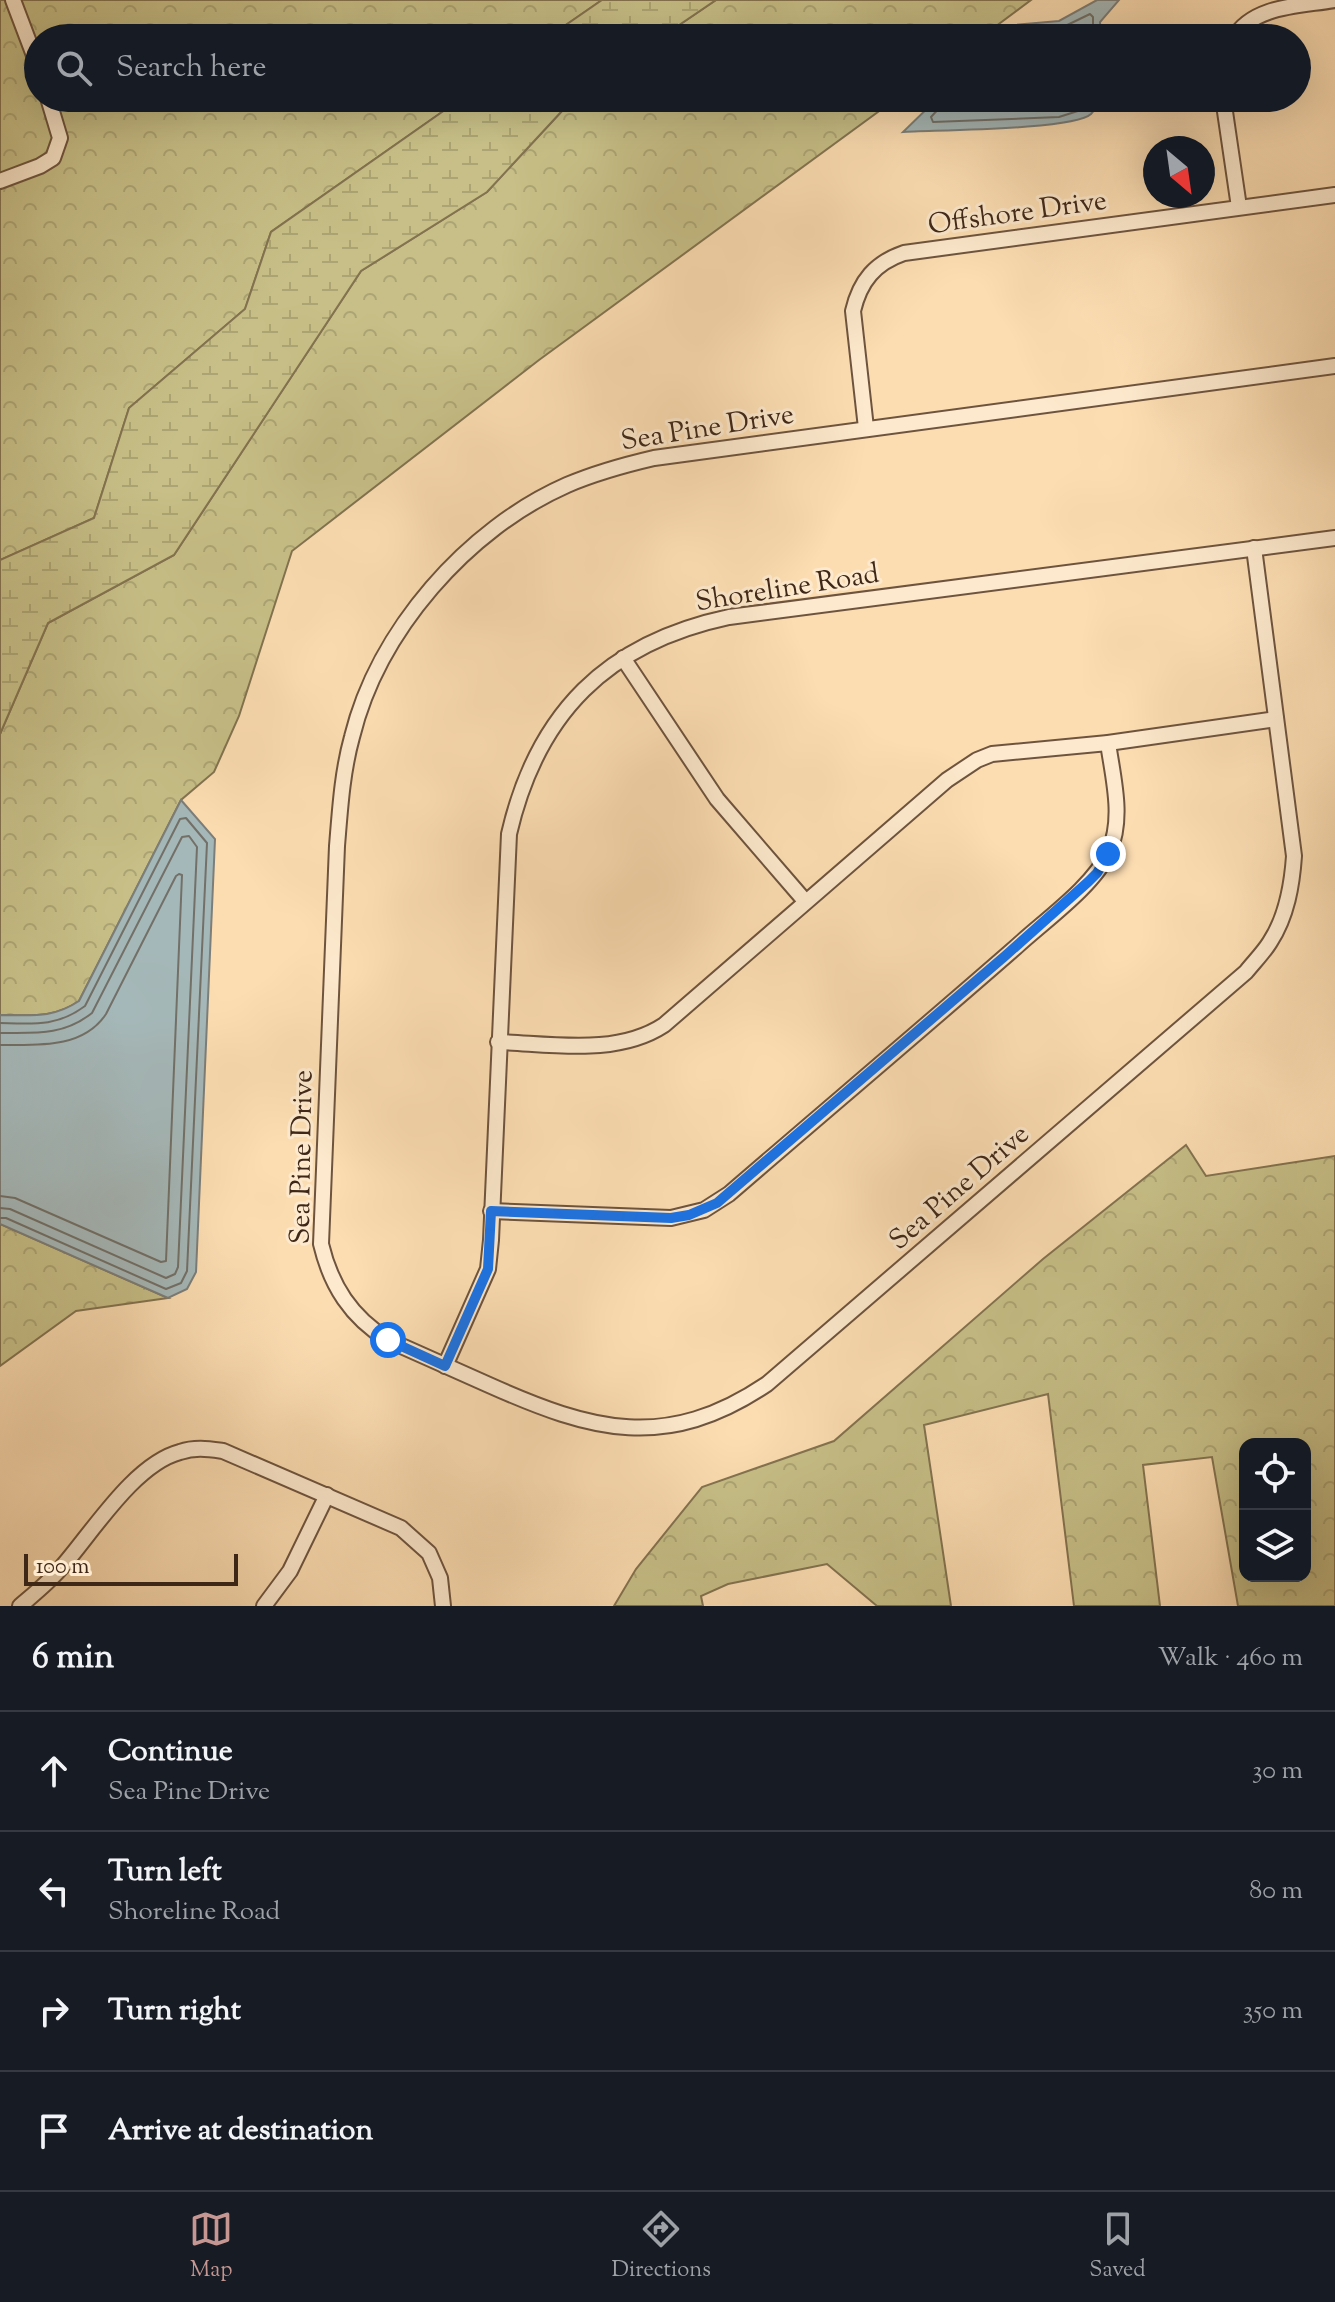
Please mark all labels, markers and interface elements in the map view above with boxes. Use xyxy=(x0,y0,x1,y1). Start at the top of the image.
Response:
search box xyxy=(24,24,1311,112)
icon: search xyxy=(52,46,96,90)
text: Search here xyxy=(116,47,266,90)
north arrow xyxy=(1143,136,1215,208)
street label: Offshore Drive xyxy=(925,182,1109,246)
street label: Sea Pine Drive xyxy=(618,396,797,462)
street label: Shoreline Road xyxy=(693,555,882,623)
route end xyxy=(1090,836,1126,872)
street label: Sea Pine Drive xyxy=(281,1069,325,1245)
street label: Sea Pine Drive xyxy=(881,1116,1039,1261)
route start xyxy=(370,1322,406,1358)
map controls xyxy=(1239,1438,1311,1582)
button: locate xyxy=(1239,1438,1311,1510)
button: layers xyxy=(1239,1510,1311,1582)
scale bar xyxy=(24,1550,238,1586)
text: 100 m xyxy=(36,1552,89,1584)
text: 6 min xyxy=(32,1634,114,1683)
text: Walk · 460 m xyxy=(1158,1640,1303,1677)
text: Continue xyxy=(108,1731,233,1774)
icon: ahead xyxy=(32,1749,76,1793)
text: 30 m xyxy=(1252,1753,1303,1790)
text: Sea Pine Drive xyxy=(108,1774,270,1811)
text: Turn left xyxy=(108,1851,222,1894)
icon: left xyxy=(32,1869,76,1913)
text: 80 m xyxy=(1249,1873,1303,1910)
text: Shoreline Road xyxy=(108,1894,280,1931)
icon: right xyxy=(32,1989,76,2033)
text: Turn right xyxy=(108,1990,241,2033)
text: 350 m xyxy=(1243,1993,1303,2030)
icon: arrive xyxy=(32,2109,76,2153)
text: Arrive at destination xyxy=(108,2110,373,2153)
tab: Map xyxy=(189,2207,233,2287)
tab: Directions xyxy=(612,2207,711,2287)
tab: Saved xyxy=(1089,2207,1146,2287)

